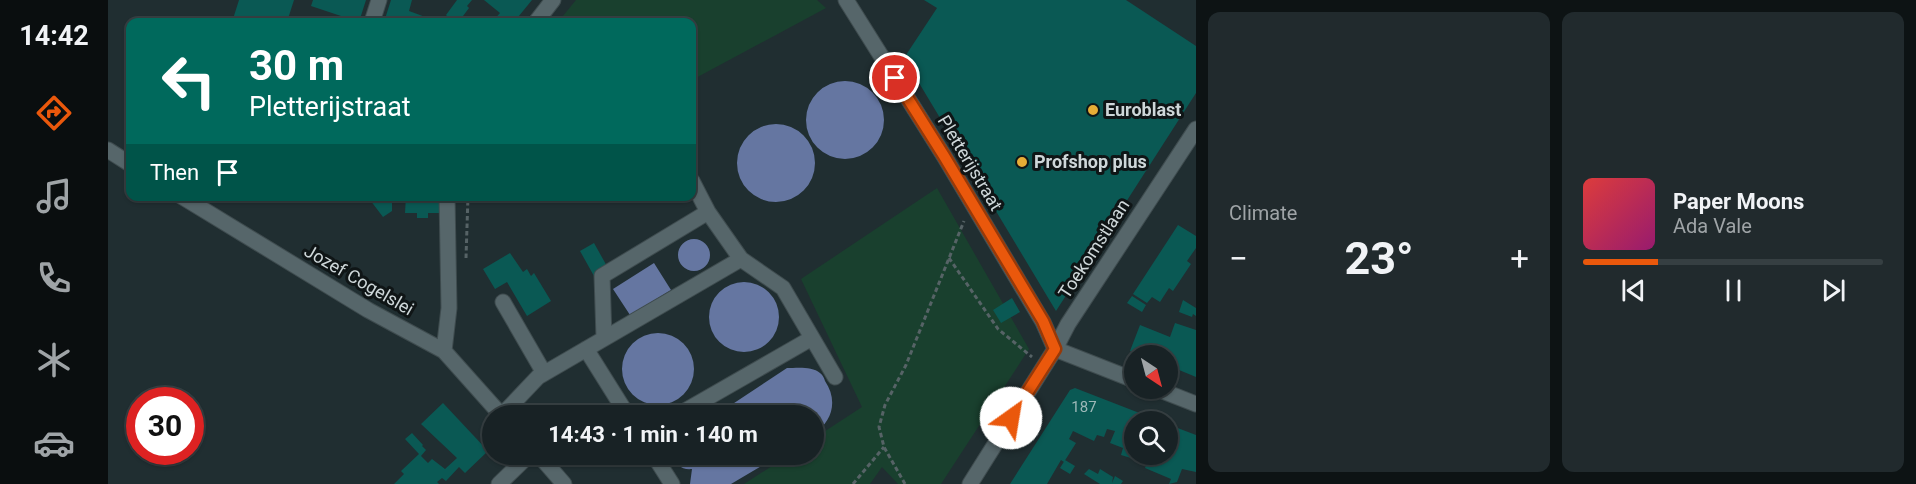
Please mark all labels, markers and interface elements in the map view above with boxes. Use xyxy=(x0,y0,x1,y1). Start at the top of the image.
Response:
text: 14:42 xyxy=(19,20,89,52)
text: 30 m xyxy=(249,41,344,90)
icon: left xyxy=(150,42,228,120)
pin xyxy=(869,52,920,103)
icon: arrive xyxy=(878,61,911,94)
text: Pletterijstraat xyxy=(249,91,411,123)
icon: directions xyxy=(33,92,75,134)
place label: Euroblast xyxy=(1105,99,1181,120)
marker: Euroblast xyxy=(1086,103,1100,117)
street label: Pletterijstraat xyxy=(934,111,1007,214)
place label: Profshop plus xyxy=(1034,151,1147,172)
marker: Profshop plus xyxy=(1015,155,1029,169)
icon: arrive xyxy=(211,156,244,189)
text: Then xyxy=(150,160,199,185)
icon: music xyxy=(33,175,75,217)
text: Paper Moons xyxy=(1673,189,1804,214)
street label: Toekomstlaan xyxy=(1054,195,1133,302)
text: Climate xyxy=(1229,201,1297,225)
text: Ada Vale xyxy=(1673,214,1752,238)
text: 23° xyxy=(1344,232,1414,285)
text: − xyxy=(1229,239,1248,278)
text: + xyxy=(1510,239,1529,278)
street label: Jozef Cogelslei xyxy=(301,240,418,319)
icon: phone xyxy=(33,257,75,299)
icon: previous xyxy=(1617,274,1650,307)
icon: pause xyxy=(1717,274,1750,307)
icon: next xyxy=(1817,274,1850,307)
icon: climate xyxy=(33,339,75,381)
north arrow xyxy=(1124,345,1178,399)
map controls xyxy=(1124,345,1178,465)
position arrow xyxy=(979,386,1043,450)
speed limit sign: 30 xyxy=(126,387,204,465)
house number: 187 xyxy=(1071,398,1097,416)
button: search xyxy=(1124,411,1178,465)
icon: car xyxy=(33,422,75,464)
text: 14:43 · 1 min · 140 m xyxy=(548,422,758,447)

